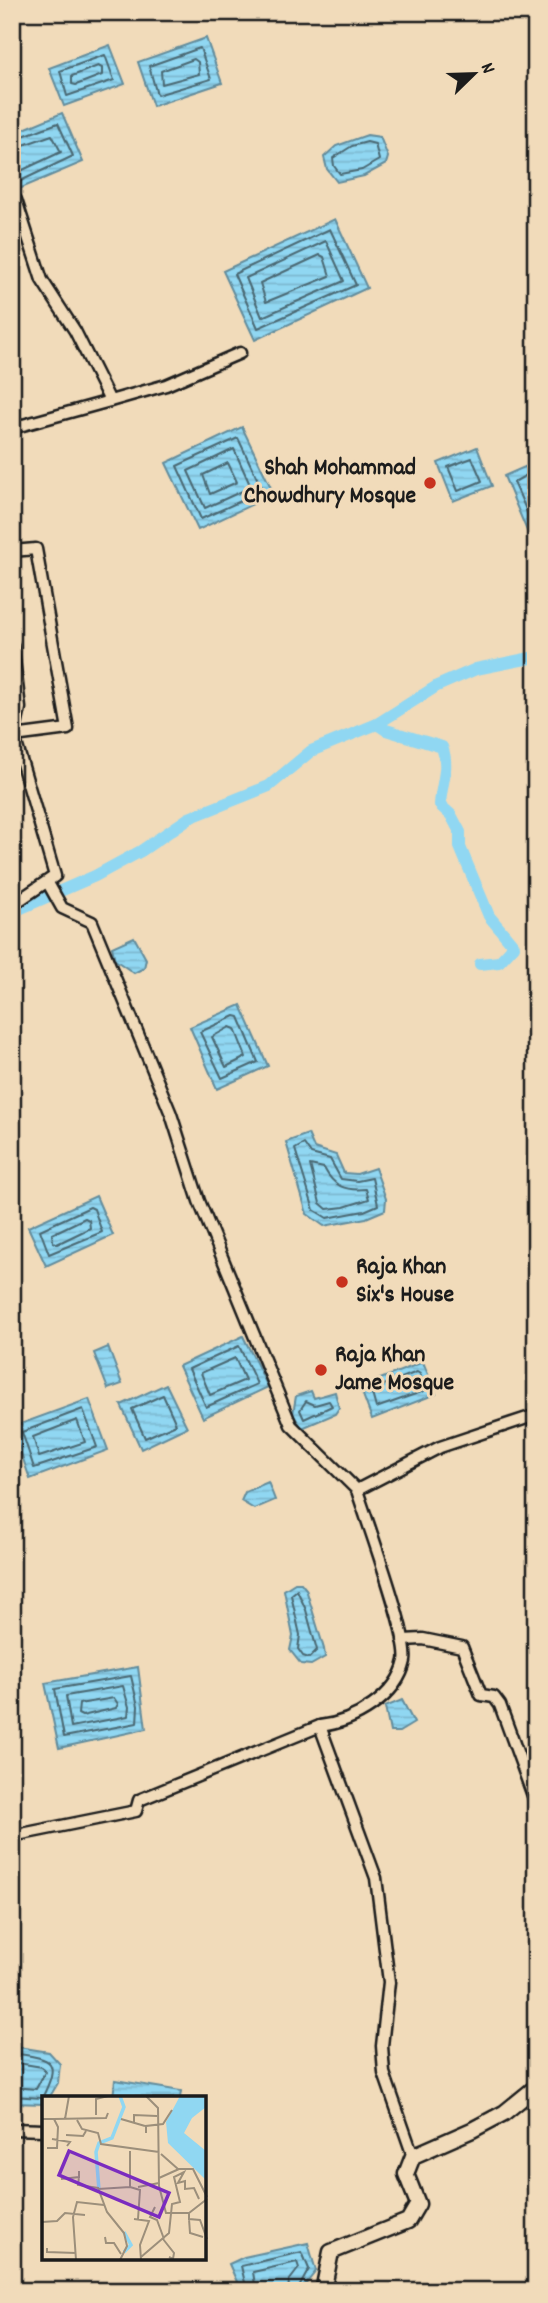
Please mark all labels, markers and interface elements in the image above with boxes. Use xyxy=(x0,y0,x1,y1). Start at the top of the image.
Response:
north arrow xyxy=(440,38,510,108)
text: N xyxy=(472,59,501,78)
place label: Shah Mohammad Chowdhury Mosque xyxy=(244,452,416,514)
marker: Shah Mohammad Chowdhury Mosque xyxy=(422,475,438,491)
place label: Raja Khan Six's House xyxy=(356,1251,455,1313)
marker: Raja Khan Six's House xyxy=(334,1274,350,1290)
place label: Raja Khan Jame Mosque xyxy=(335,1339,454,1401)
marker: Raja Khan Jame Mosque xyxy=(313,1362,329,1378)
inset map xyxy=(42,2096,206,2261)

